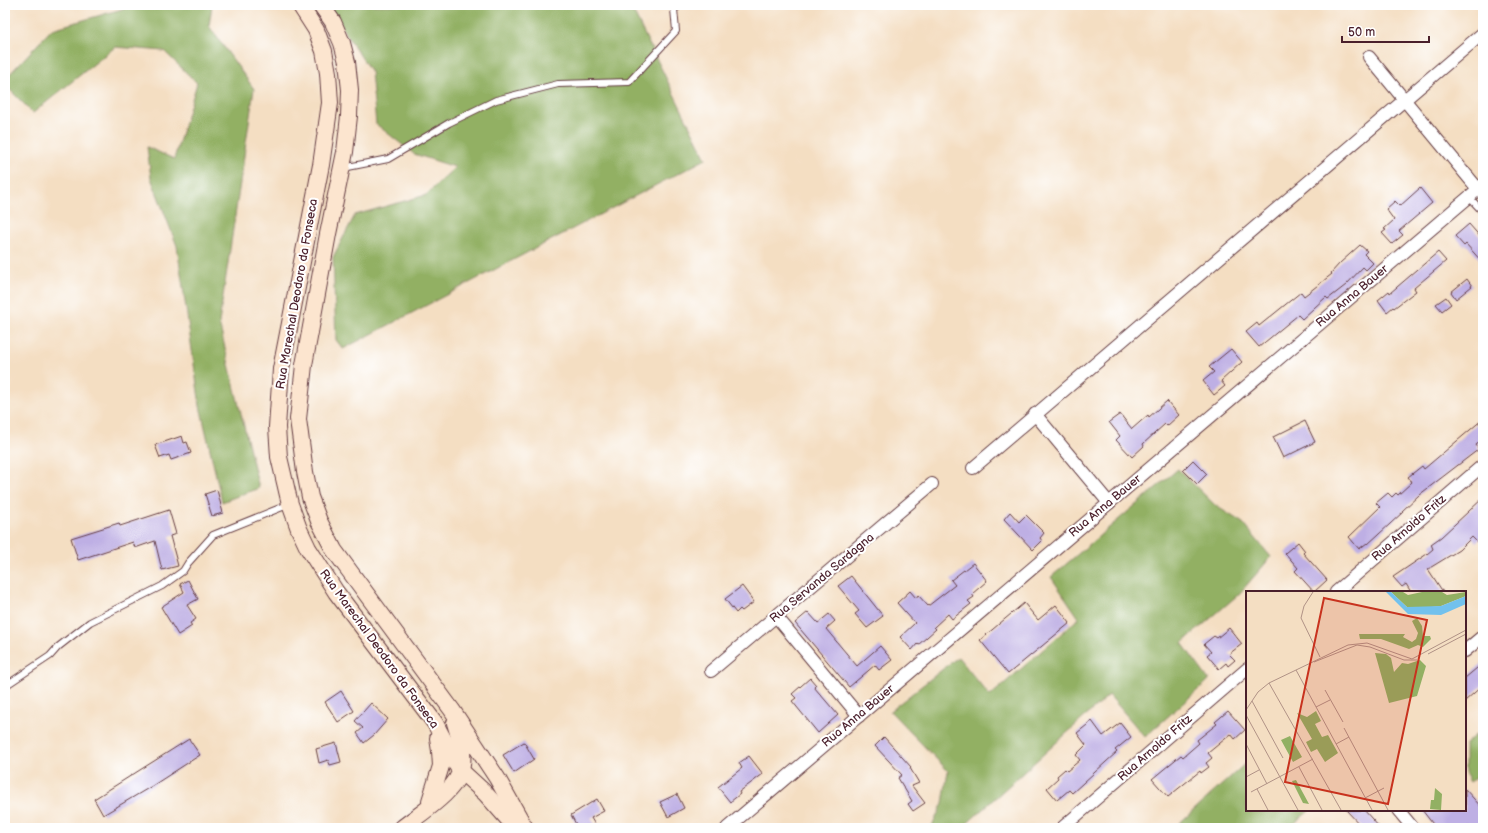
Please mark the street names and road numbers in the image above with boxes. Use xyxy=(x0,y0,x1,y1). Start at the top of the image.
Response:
street label: Rua Marechal Deodoro da Fonseca xyxy=(273,197,321,390)
street label: Rua Anna Bauer xyxy=(1313,261,1392,330)
street label: Rua Anna Bauer xyxy=(1066,471,1145,540)
street label: Rua Arnoldo Fritz xyxy=(1369,491,1449,564)
street label: Rua Servanda Sardagna xyxy=(767,530,877,626)
street label: Rua Marechal Deodoro da Fonseca xyxy=(316,566,442,732)
street label: Rua Anna Bauer xyxy=(819,681,898,750)
street label: Rua Arnoldo Fritz xyxy=(1115,711,1195,784)

